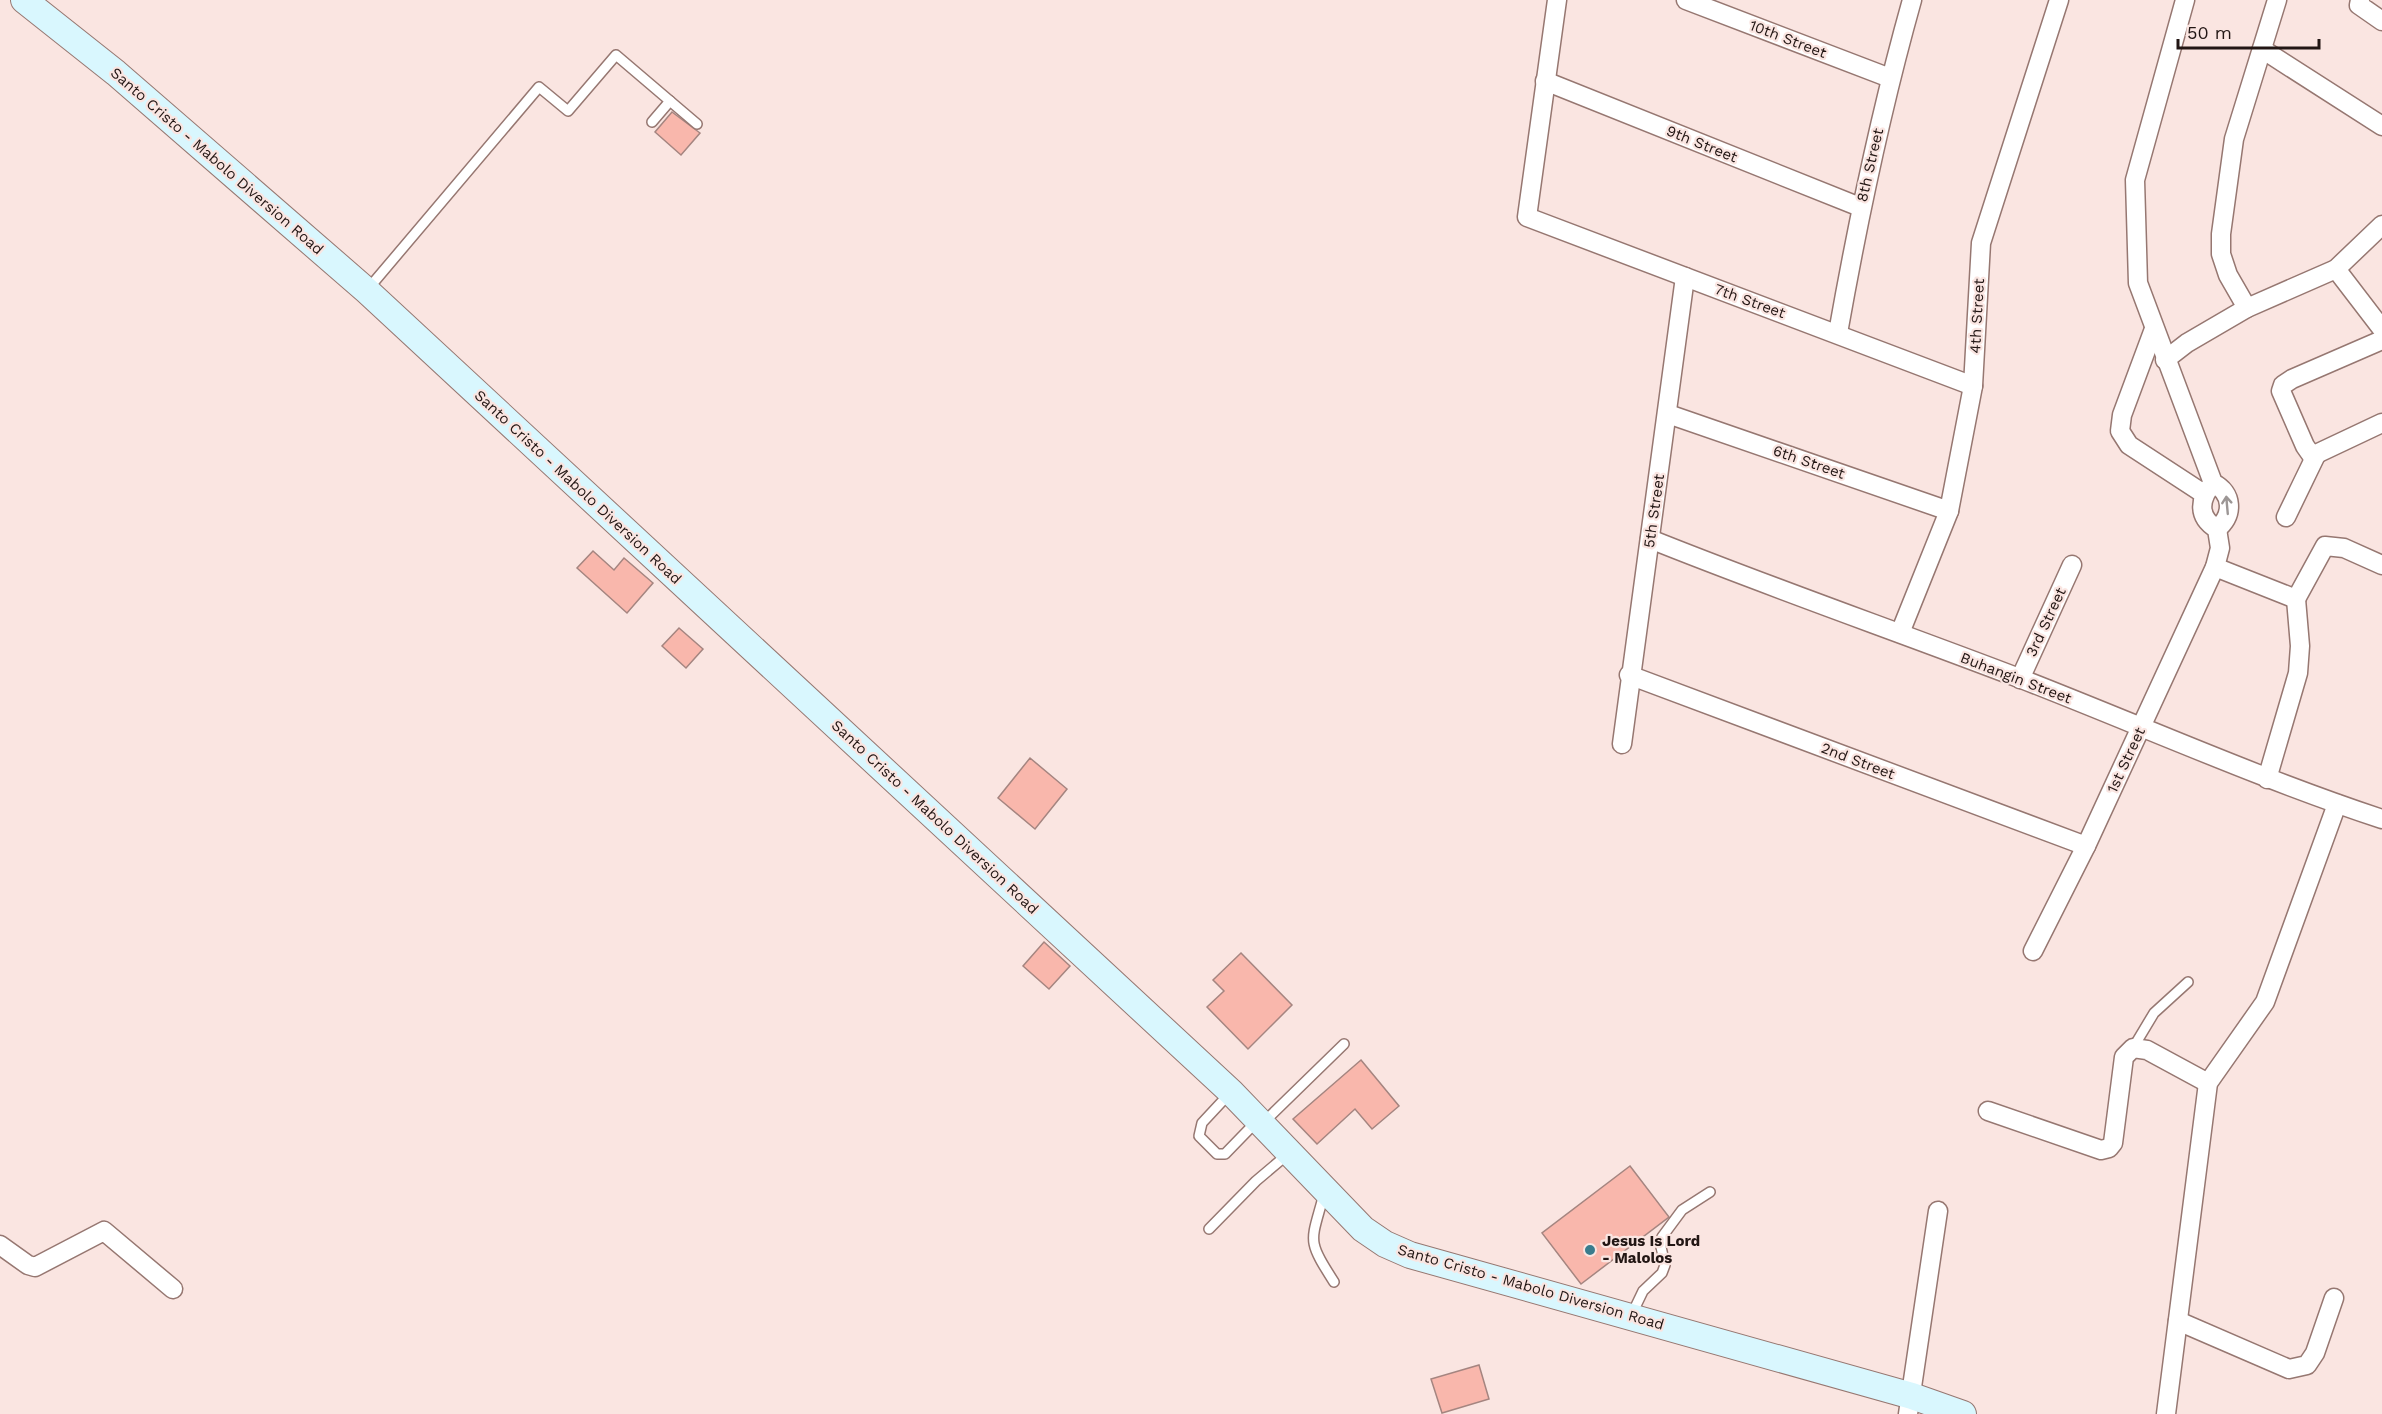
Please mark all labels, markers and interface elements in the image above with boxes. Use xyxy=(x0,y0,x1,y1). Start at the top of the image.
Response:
scale bar xyxy=(2178,12,2319,50)
street label: 10th Street xyxy=(1747,16,1830,62)
text: 50 m xyxy=(2187,22,2232,43)
street label: Santo Cristo - Mabolo Diversion Road xyxy=(107,64,327,258)
street label: 9th Street xyxy=(1664,122,1741,167)
street label: 8th Street xyxy=(1853,126,1887,204)
street label: 4th Street xyxy=(1966,277,1988,354)
street label: 7th Street xyxy=(1712,280,1789,322)
street label: Santo Cristo - Mabolo Diversion Road xyxy=(471,386,685,588)
street label: 6th Street xyxy=(1771,441,1848,483)
street label: 5th Street xyxy=(1640,472,1668,549)
one-way arrow xyxy=(2221,495,2232,515)
street label: 3rd Street xyxy=(2022,584,2070,659)
street label: Buhangin Street xyxy=(1958,649,2075,708)
street label: Santo Cristo - Mabolo Diversion Road xyxy=(828,716,1042,918)
street label: 1st Street xyxy=(2103,724,2149,796)
street label: 2nd Street xyxy=(1819,739,1898,784)
place label: Jesus Is Lord - Malolos xyxy=(1602,1232,1700,1267)
street label: Santo Cristo - Mabolo Diversion Road xyxy=(1396,1240,1666,1334)
marker: Jesus Is Lord - Malolos xyxy=(1583,1243,1597,1257)

